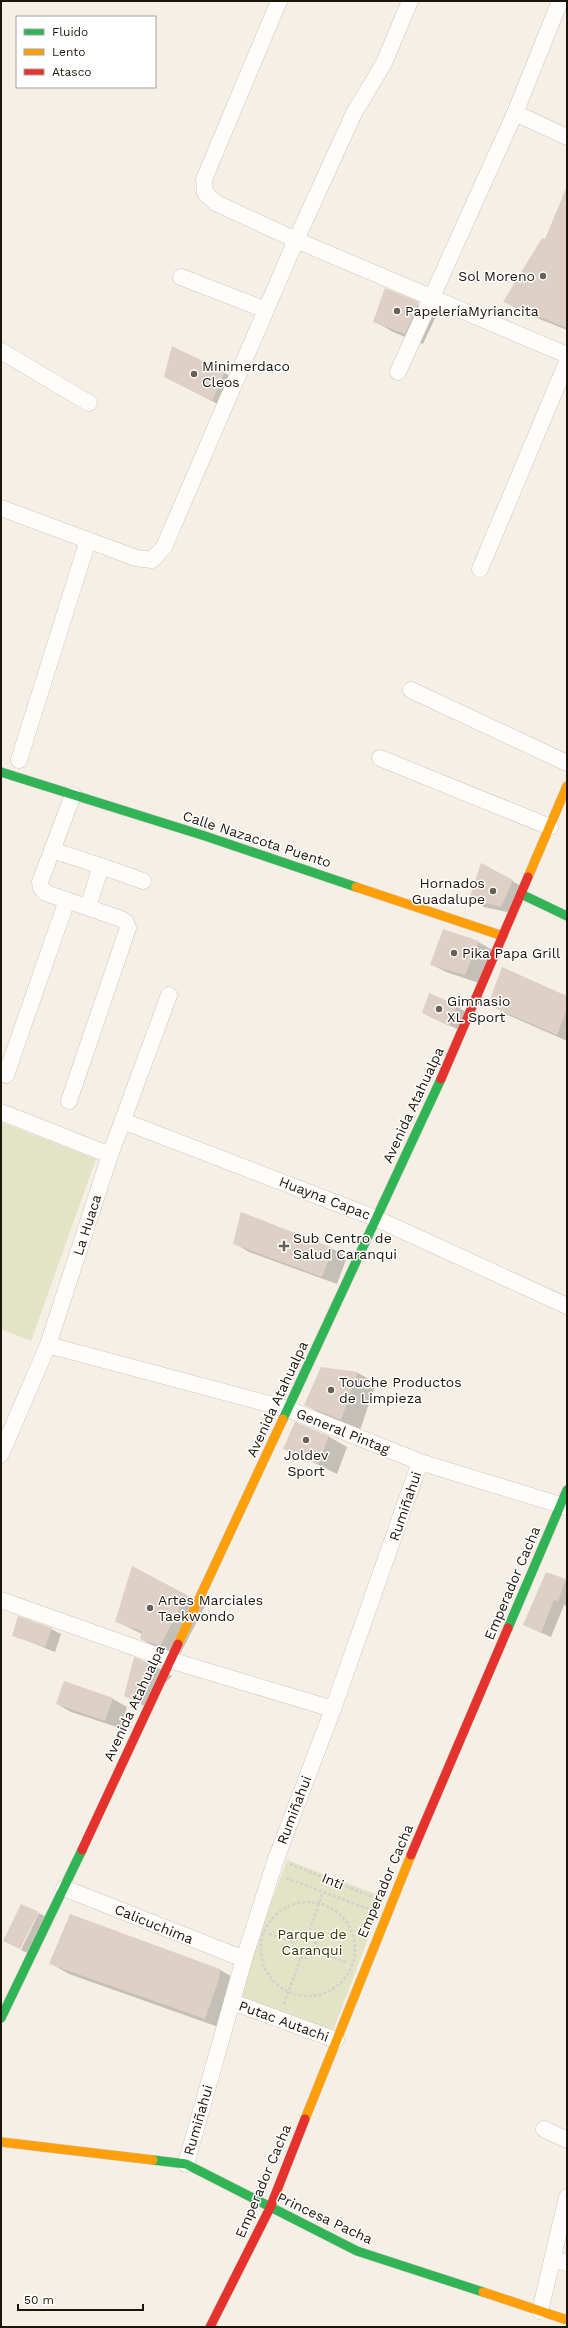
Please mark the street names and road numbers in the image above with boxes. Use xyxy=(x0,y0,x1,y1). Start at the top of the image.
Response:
street label: Calle Nazacota Puento xyxy=(181,807,333,871)
street label: Avenida Atahualpa xyxy=(379,1045,447,1165)
street label: Huayna Capac xyxy=(277,1173,373,1223)
street label: La Huaca xyxy=(70,1192,104,1258)
street label: Avenida Atahualpa xyxy=(243,1339,311,1459)
street label: General Pintag xyxy=(294,1405,392,1457)
street label: Rumiñahui xyxy=(386,1469,424,1543)
street label: Emperador Cacha xyxy=(481,1524,543,1642)
street label: Avenida Atahualpa xyxy=(100,1643,168,1763)
street label: Rumiñahui xyxy=(274,1773,314,1847)
street label: Emperador Cacha xyxy=(354,1822,416,1940)
street label: Inti xyxy=(320,1869,346,1893)
street label: Calicuchima xyxy=(112,1901,196,1947)
street label: Putac Autachi xyxy=(237,1997,331,2045)
street label: Rumiñahui xyxy=(180,2083,216,2157)
street label: Emperador Cacha xyxy=(232,2122,294,2240)
street label: Princesa Pacha xyxy=(275,2189,375,2247)

